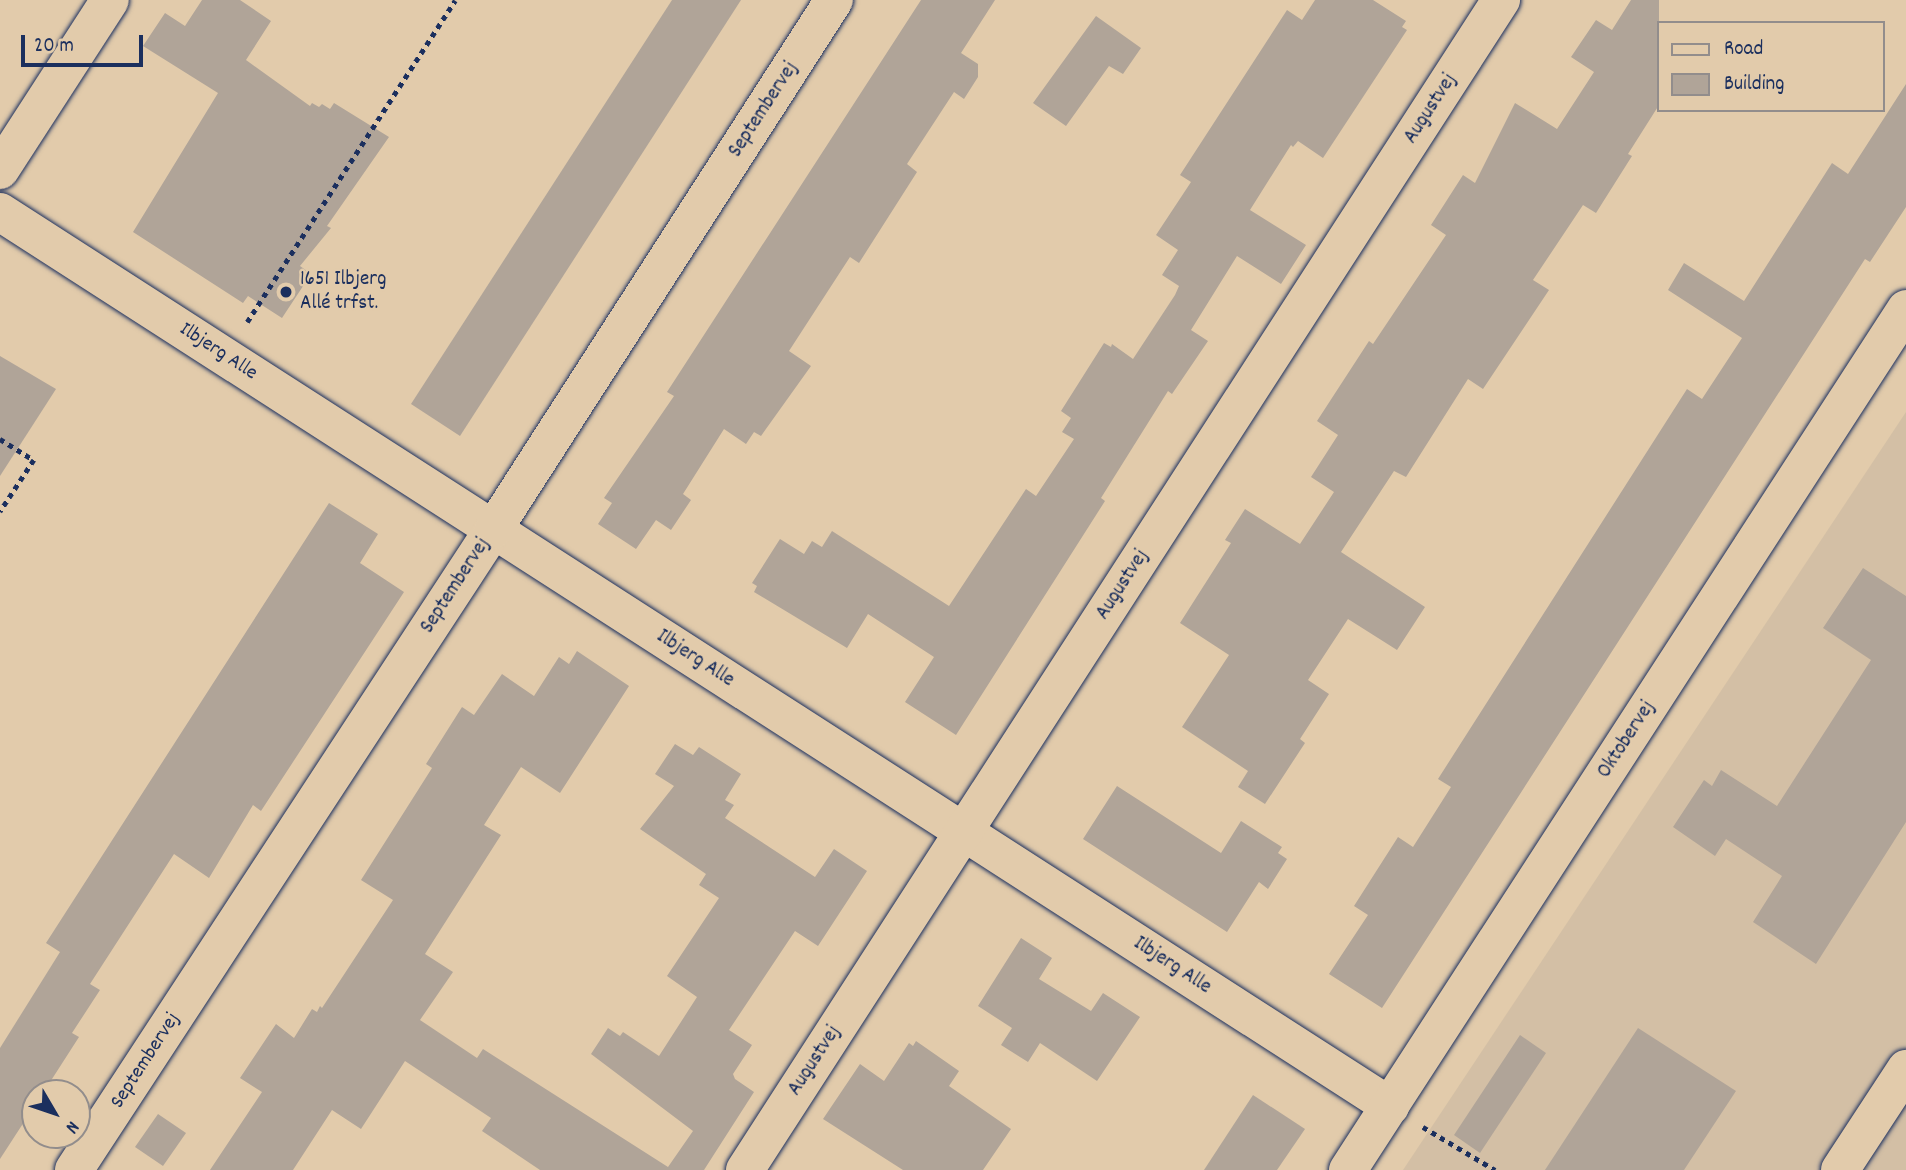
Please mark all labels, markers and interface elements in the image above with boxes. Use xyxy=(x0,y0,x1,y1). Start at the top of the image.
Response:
scale bar xyxy=(24,21,147,65)
legend xyxy=(1658,21,1885,112)
text: 20 m xyxy=(34,32,74,62)
text: Road xyxy=(1724,35,1763,65)
street label: Septembervej xyxy=(724,57,804,163)
street label: Augustvej xyxy=(1399,69,1463,149)
text: Building xyxy=(1724,70,1784,100)
place label: 1651 Ilbjerg Allé trfst. xyxy=(300,267,386,317)
marker: 1651 Ilbjerg Allé trfst. xyxy=(278,284,294,300)
street label: Ilbjerg Alle xyxy=(174,318,262,386)
street label: Septembervej xyxy=(416,533,496,639)
street label: Augustvej xyxy=(1091,545,1155,625)
street label: Ilbjerg Alle xyxy=(651,625,739,693)
street label: Oktobervej xyxy=(1593,696,1661,784)
street label: Ilbjerg Alle xyxy=(1128,932,1216,1000)
street label: Septembervej xyxy=(106,1008,186,1114)
street label: Augustvej xyxy=(783,1021,847,1101)
north arrow xyxy=(21,1079,91,1149)
text: N xyxy=(58,1114,85,1138)

